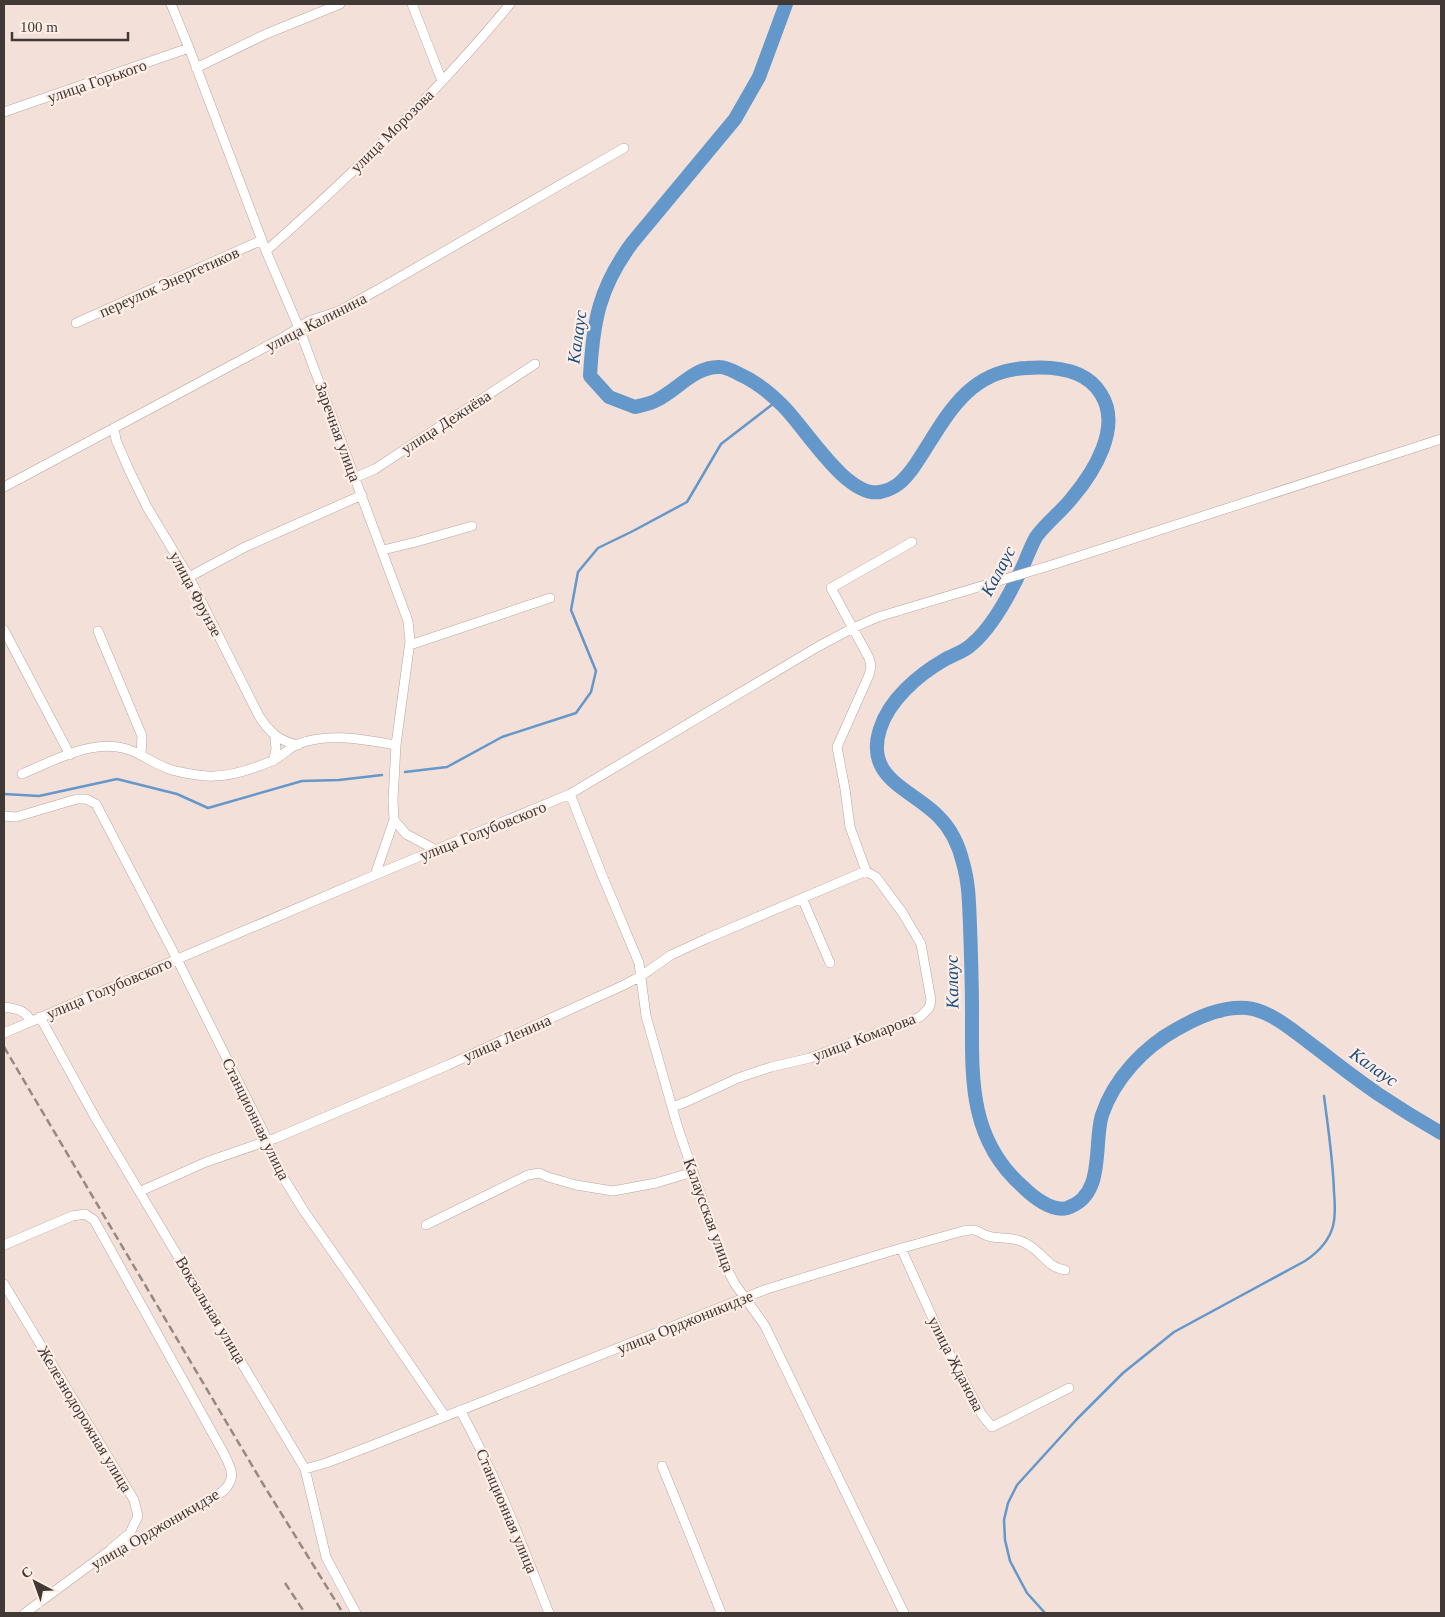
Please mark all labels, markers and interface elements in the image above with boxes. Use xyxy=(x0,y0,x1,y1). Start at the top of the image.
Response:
scale bar xyxy=(12,10,129,42)
text: 100 m xyxy=(20,19,58,35)
street label: улица Горького xyxy=(45,56,149,107)
street label: улица Морозова xyxy=(347,86,438,177)
street label: переулок Энергетиков xyxy=(96,243,242,321)
street label: улица Калинина xyxy=(263,289,370,356)
water label: Калаус xyxy=(563,309,591,366)
street label: Заречная улица xyxy=(311,380,364,484)
street label: улица Дежнёва xyxy=(398,387,494,458)
water label: Калаус xyxy=(976,543,1019,600)
street label: улица Фрунзе xyxy=(166,549,226,640)
street label: улица Голубовского xyxy=(417,798,549,865)
street label: улица Голубовского xyxy=(44,954,175,1023)
water label: Калаус xyxy=(942,955,962,1010)
street label: улица Комарова xyxy=(810,1010,918,1065)
street label: улица Ленина xyxy=(461,1011,554,1066)
water label: Калаус xyxy=(1345,1043,1402,1091)
street label: Станционная улица xyxy=(218,1055,293,1183)
street label: Калаусская улица xyxy=(680,1156,737,1274)
street label: Вокзальная улица xyxy=(172,1254,250,1367)
street label: улица Орджоникидзе xyxy=(615,1287,756,1358)
street label: улица Жданова xyxy=(924,1314,987,1415)
street label: Железнодорожная улица xyxy=(34,1343,135,1496)
street label: Станционная улица xyxy=(472,1446,541,1576)
street label: улица Орджоникидзе xyxy=(88,1485,222,1573)
north arrow xyxy=(10,1557,60,1607)
text: С xyxy=(18,1564,36,1582)

